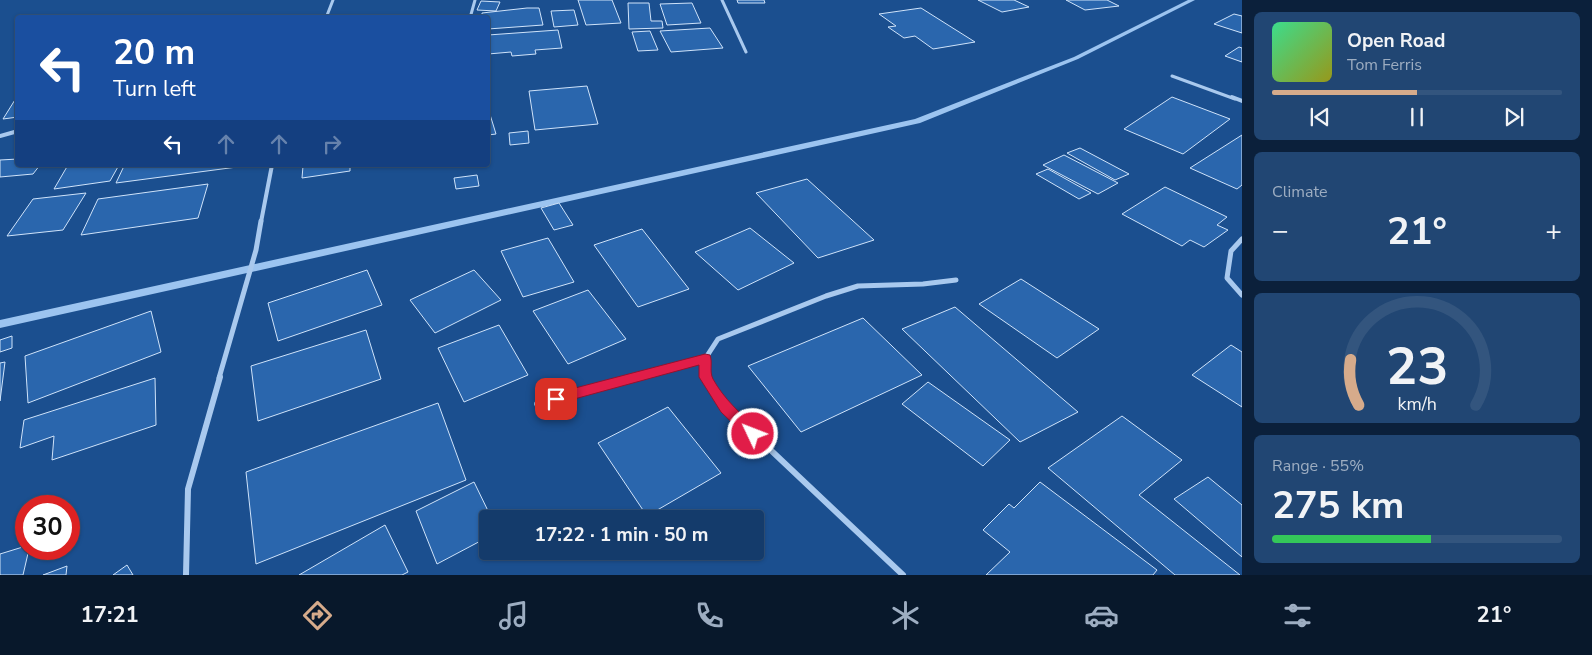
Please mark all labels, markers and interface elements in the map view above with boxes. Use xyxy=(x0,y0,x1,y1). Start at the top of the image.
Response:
text: Open Road xyxy=(1347,28,1445,54)
text: 20 m xyxy=(113,29,195,76)
icon: left xyxy=(30,35,95,100)
text: Tom Ferris xyxy=(1347,54,1422,76)
text: Turn left xyxy=(113,74,196,104)
icon: previous xyxy=(1306,103,1334,131)
icon: pause xyxy=(1403,103,1431,131)
icon: next xyxy=(1500,103,1528,131)
icon: left xyxy=(159,130,187,158)
icon: ahead xyxy=(212,130,240,158)
icon: ahead xyxy=(265,130,293,158)
icon: right xyxy=(318,130,346,158)
text: Climate xyxy=(1272,181,1327,203)
text: 21° xyxy=(1387,206,1447,257)
text: − xyxy=(1272,212,1289,250)
text: + xyxy=(1545,212,1562,250)
text: 23 xyxy=(1386,331,1448,402)
pin xyxy=(535,378,577,420)
icon: arrive xyxy=(542,385,570,413)
text: km/h xyxy=(1397,392,1437,416)
position arrow xyxy=(726,407,778,459)
text: Range · 55% xyxy=(1272,455,1364,477)
text: 275 km xyxy=(1272,480,1404,531)
speed limit sign: 30 xyxy=(15,495,80,560)
text: 17:22 · 1 min · 50 m xyxy=(534,522,709,548)
icon: directions xyxy=(300,598,335,633)
icon: music xyxy=(496,598,531,633)
icon: phone xyxy=(692,598,727,633)
icon: climate xyxy=(888,598,923,633)
icon: car xyxy=(1084,598,1119,633)
icon: filters xyxy=(1280,598,1315,633)
text: 17:21 xyxy=(81,600,139,630)
text: 21° xyxy=(1477,600,1511,630)

